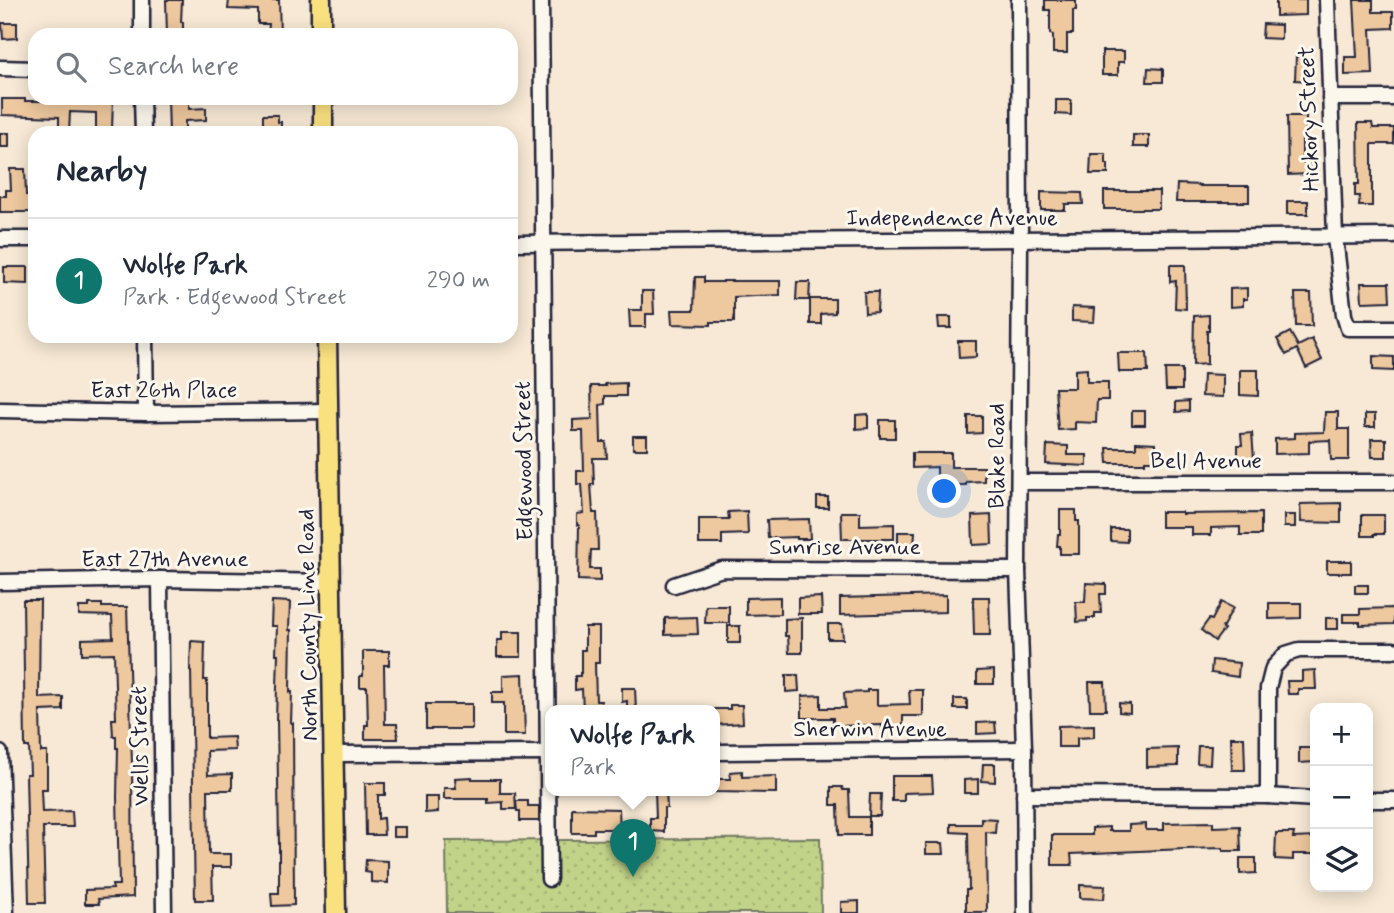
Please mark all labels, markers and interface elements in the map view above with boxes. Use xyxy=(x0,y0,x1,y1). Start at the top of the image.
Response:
search box xyxy=(28,28,518,105)
street label: Hickory Street xyxy=(1292,45,1328,192)
icon: search xyxy=(52,48,90,86)
text: Search here xyxy=(108,50,239,84)
text: Nearby xyxy=(56,152,147,191)
street label: Independence Avenue xyxy=(846,204,1058,234)
text: Wolfe Park xyxy=(123,249,248,283)
text: 1 xyxy=(74,266,84,296)
text: 290 m xyxy=(427,266,490,296)
text: Park · Edgewood Street xyxy=(123,283,346,313)
street label: East 26th Place xyxy=(91,376,238,406)
street label: Edgewood Street xyxy=(509,381,543,541)
street label: Blake Road xyxy=(983,403,1013,509)
street label: Bell Avenue xyxy=(1150,447,1262,477)
your location xyxy=(927,474,961,508)
street label: North County Line Road xyxy=(292,509,326,741)
street label: Sunrise Avenue xyxy=(769,533,921,563)
street label: East 27th Avenue xyxy=(81,545,249,575)
street label: Wells Street xyxy=(125,686,157,806)
map controls xyxy=(1310,703,1373,892)
button: + xyxy=(1310,703,1373,766)
popup xyxy=(545,705,720,796)
street label: Sherwin Avenue xyxy=(793,715,947,745)
text: Wolfe Park xyxy=(570,719,695,753)
text: Park xyxy=(570,753,616,783)
button: − xyxy=(1310,766,1373,829)
pin: 1 xyxy=(610,819,656,877)
button: layers xyxy=(1310,829,1373,892)

